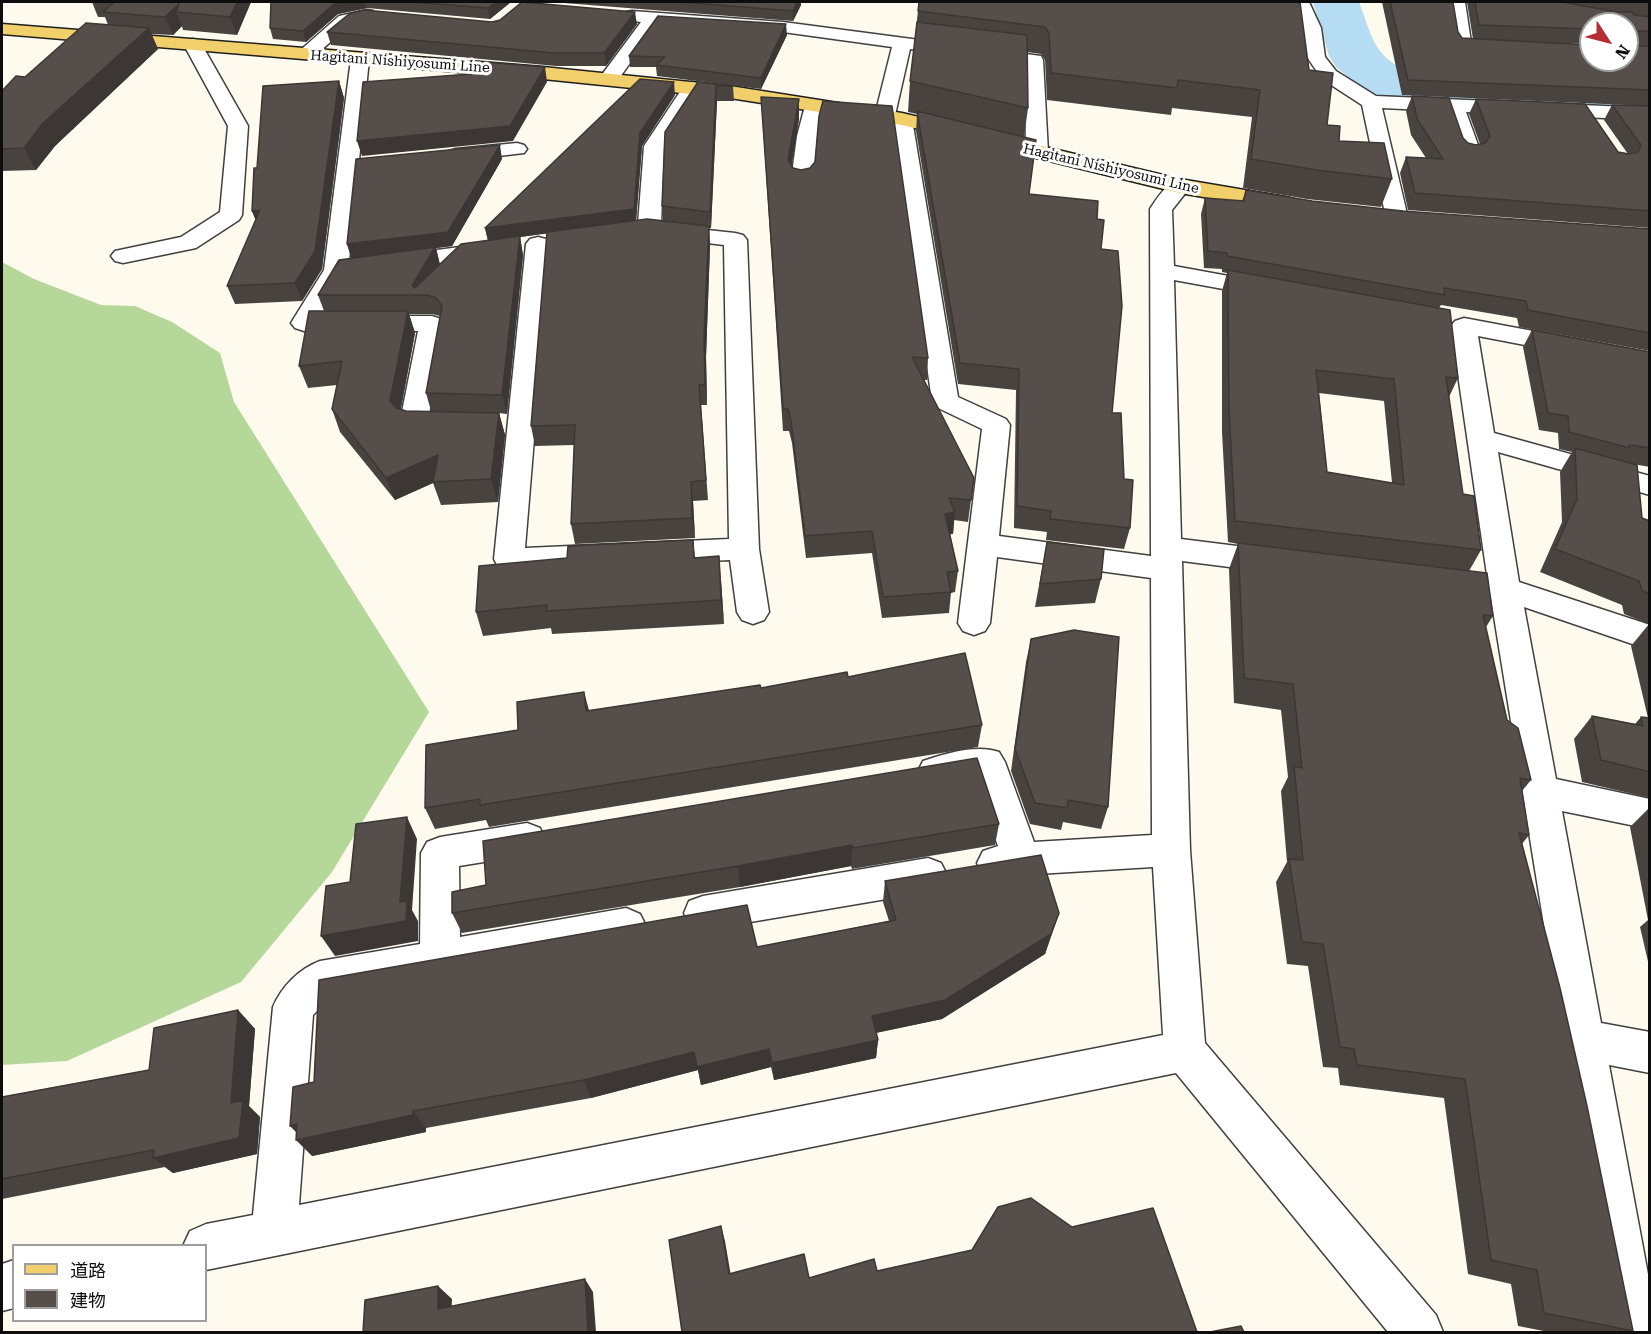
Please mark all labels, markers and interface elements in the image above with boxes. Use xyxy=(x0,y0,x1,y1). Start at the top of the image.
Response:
north arrow xyxy=(1579,12,1639,72)
text: N xyxy=(1611,41,1634,62)
street label: Hagitani Nishiyosumi Line xyxy=(310,47,490,77)
street label: Hagitani Nishiyosumi Line xyxy=(1022,141,1200,197)
legend xyxy=(12,1244,207,1322)
text: 道路 xyxy=(70,1260,106,1281)
text: 建物 xyxy=(70,1290,106,1311)

